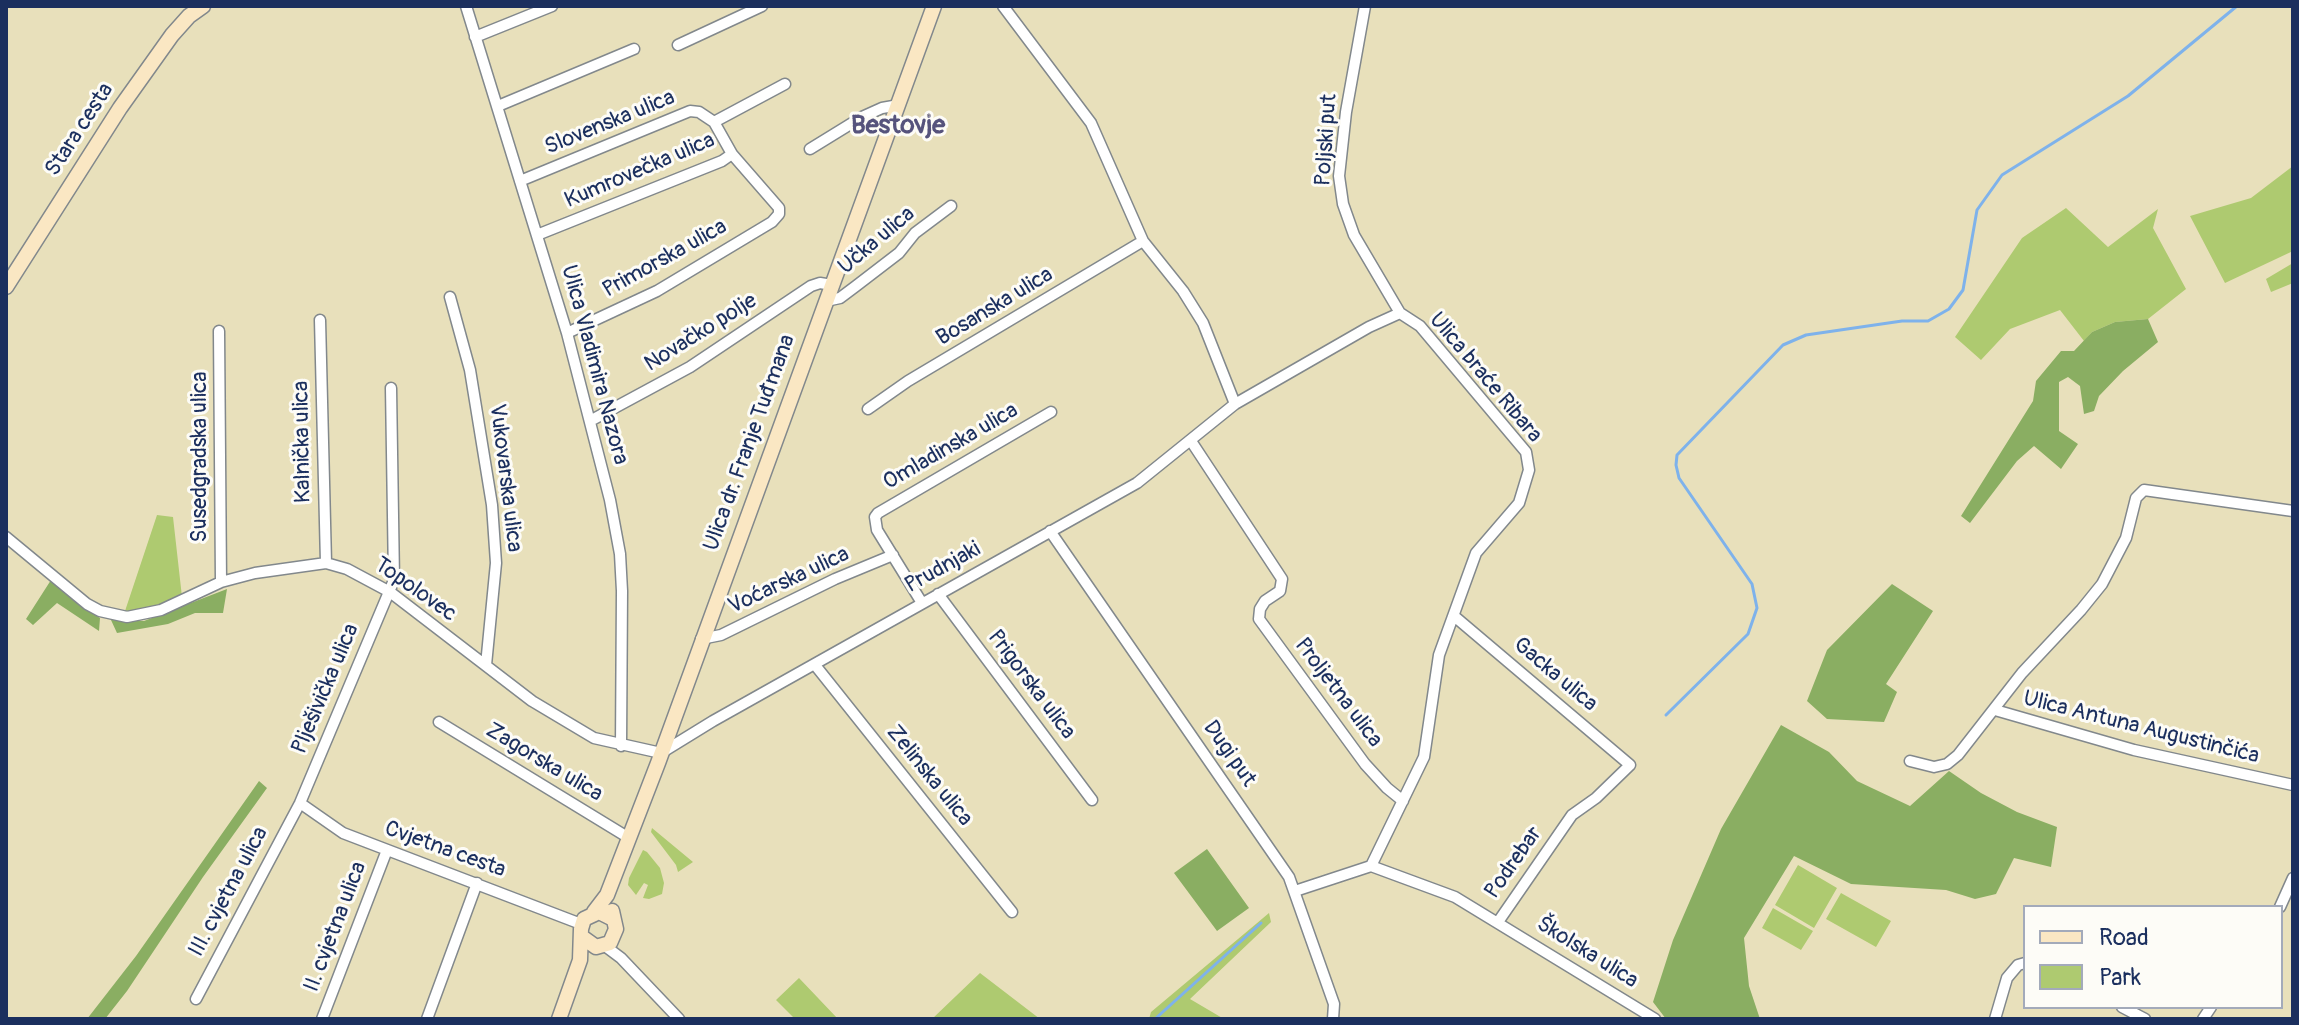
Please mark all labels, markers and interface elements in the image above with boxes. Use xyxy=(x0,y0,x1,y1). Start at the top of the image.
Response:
street label: Stara cesta xyxy=(40,78,120,182)
street label: Slovenska ulica xyxy=(541,85,679,161)
street label: Poljski put xyxy=(1311,93,1343,187)
district label: Bestovje xyxy=(851,110,945,142)
street label: Kumrovečka ulica xyxy=(561,128,719,214)
street label: Učka ulica xyxy=(833,201,921,281)
street label: Primorska ulica xyxy=(598,214,732,304)
street label: Ulica Vladimira Nazora xyxy=(555,262,633,468)
street label: Bosanska ulica xyxy=(932,262,1058,352)
street label: Novačko polje xyxy=(640,288,762,378)
street label: Ulica braće Ribara xyxy=(1423,308,1547,448)
street label: Ulica dr. Franje Tuđmana xyxy=(699,331,801,555)
street label: Susedgradska ulica xyxy=(187,372,213,542)
street label: Kalnička ulica xyxy=(289,381,317,503)
street label: Omladinska ulica xyxy=(879,398,1023,496)
street label: Vukovarska ulica xyxy=(483,403,527,553)
street label: Prudnjaki xyxy=(901,537,985,599)
street label: Voćarska ulica xyxy=(724,542,854,620)
street label: Topolovec xyxy=(369,552,461,628)
street label: Plješivička ulica xyxy=(287,620,365,758)
street label: Prigorska ulica xyxy=(981,625,1081,745)
street label: Gacka ulica xyxy=(1508,632,1602,718)
street label: Proljetna ulica xyxy=(1288,633,1388,753)
street label: Ulica Antuna Augustinčića xyxy=(2020,686,2262,770)
street label: Dugi put xyxy=(1197,716,1261,792)
street label: Zagorska ulica xyxy=(481,718,607,808)
street label: Zelinska ulica xyxy=(880,720,978,832)
street label: Cvjetna cesta xyxy=(381,816,509,884)
street label: Podrebar xyxy=(1480,822,1548,904)
street label: III. cvjetna ulica xyxy=(184,823,274,961)
street label: II. cvjetna ulica xyxy=(299,858,373,996)
legend xyxy=(2023,905,2283,1009)
street label: Školska ulica xyxy=(1531,911,1643,995)
text: Road xyxy=(2099,923,2149,952)
text: Park xyxy=(2099,963,2141,992)

